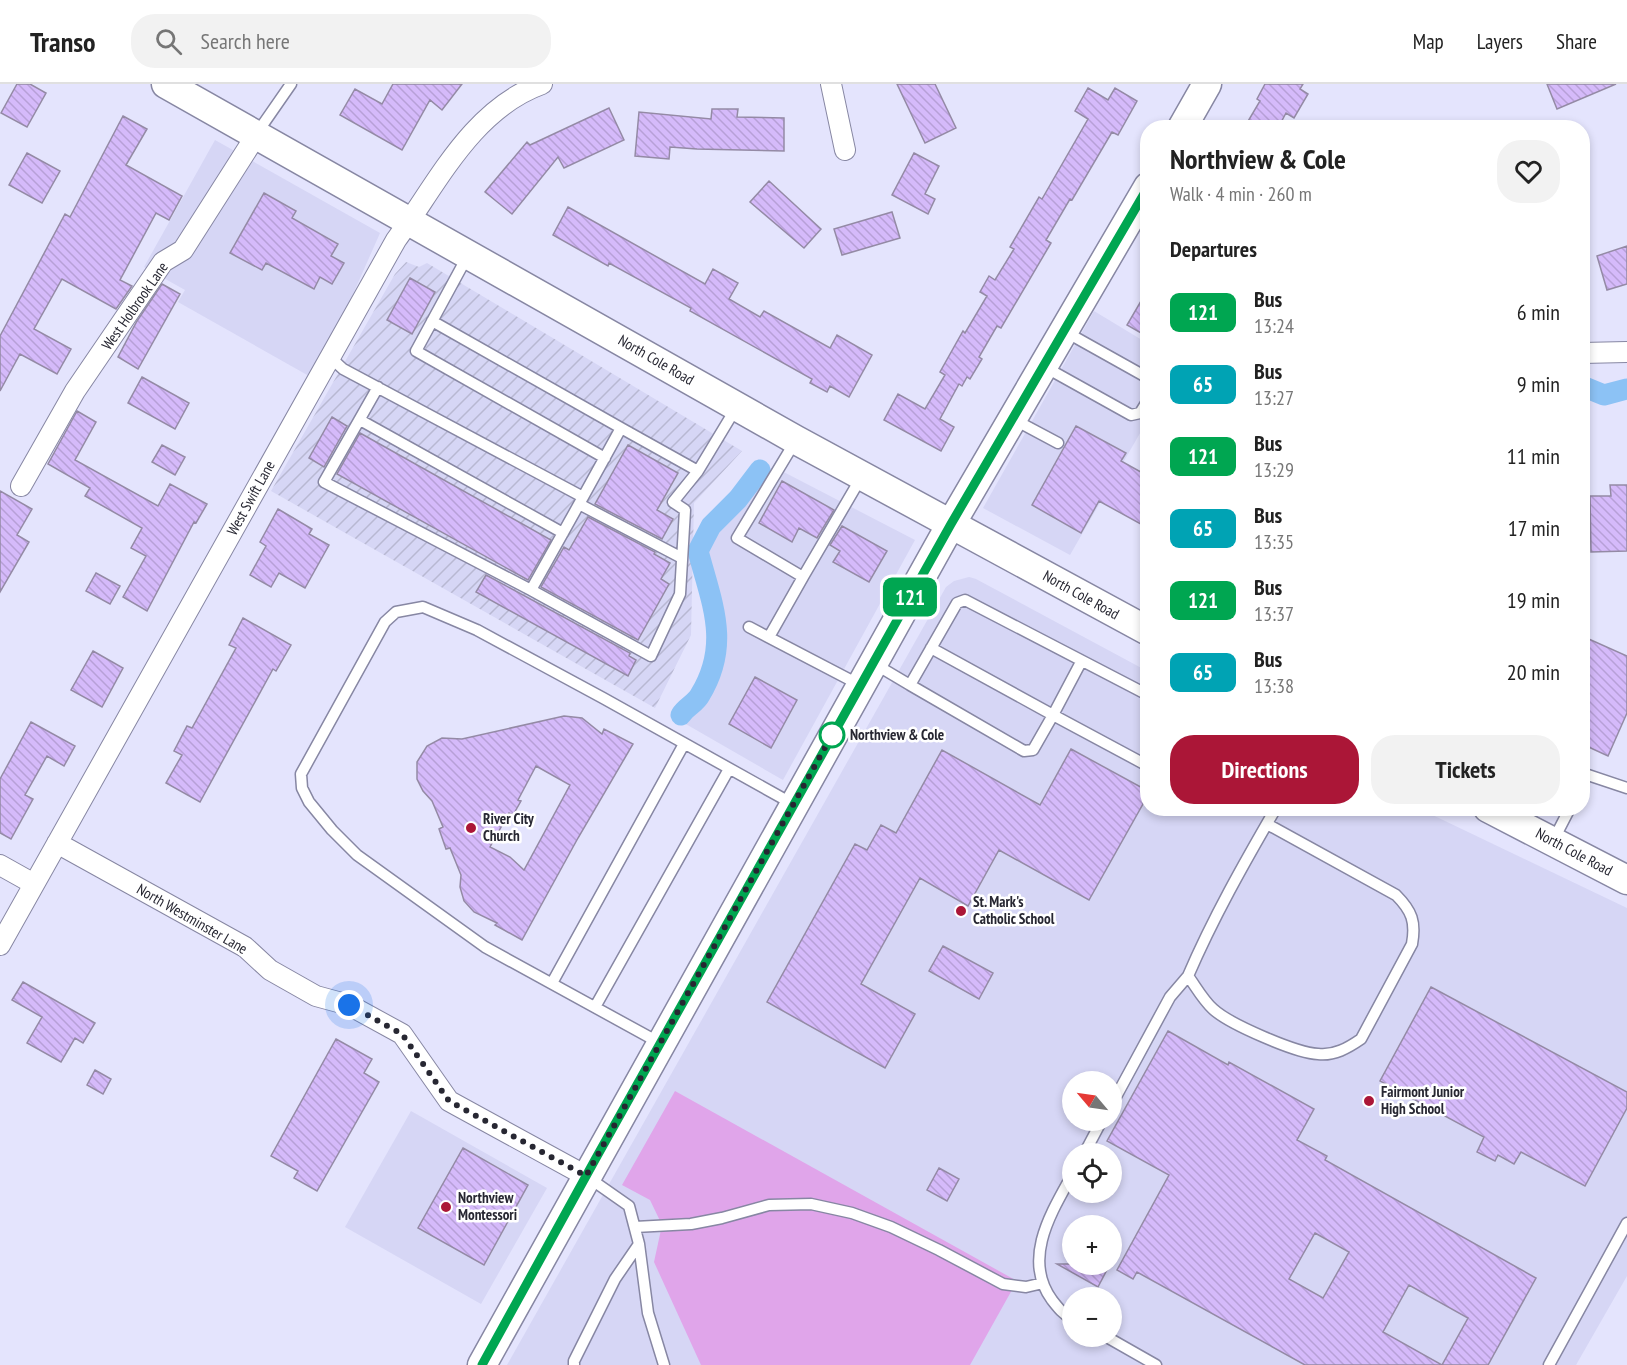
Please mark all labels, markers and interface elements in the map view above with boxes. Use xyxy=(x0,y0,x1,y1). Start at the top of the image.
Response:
search box xyxy=(131,14,551,68)
text: Transo xyxy=(30,23,95,60)
icon: search xyxy=(152,25,185,58)
text: Search here xyxy=(200,27,290,55)
text: Map xyxy=(1413,28,1444,55)
text: Layers xyxy=(1477,28,1523,55)
text: Share xyxy=(1556,28,1597,55)
text: Northview & Cole xyxy=(1170,140,1346,177)
button: heart xyxy=(1497,140,1560,203)
text: Walk · 4 min · 260 m xyxy=(1170,181,1312,207)
text: Departures xyxy=(1170,235,1257,263)
street label: West Holbrook Lane xyxy=(97,258,172,353)
text: Bus xyxy=(1254,285,1282,313)
text: 6 min xyxy=(1517,298,1560,326)
text: 121 xyxy=(1188,299,1218,326)
text: 13:24 xyxy=(1254,313,1294,339)
street label: North Cole Road xyxy=(615,330,698,389)
text: Bus xyxy=(1254,357,1282,385)
text: 9 min xyxy=(1517,370,1560,398)
text: 65 xyxy=(1193,371,1213,398)
text: 13:27 xyxy=(1254,385,1294,411)
text: Bus xyxy=(1254,429,1282,457)
text: 11 min xyxy=(1507,442,1560,470)
text: 121 xyxy=(1188,443,1218,470)
street label: West Swift Lane xyxy=(222,457,279,538)
text: 13:29 xyxy=(1254,457,1294,483)
text: Bus xyxy=(1254,501,1282,529)
text: 17 min xyxy=(1508,514,1560,542)
text: 65 xyxy=(1193,515,1213,542)
text: 13:35 xyxy=(1254,529,1294,555)
street label: North Cole Road xyxy=(1040,566,1123,623)
text: Bus xyxy=(1254,573,1282,601)
line badge: 121 xyxy=(876,578,944,616)
text: 121 xyxy=(895,584,925,611)
text: 19 min xyxy=(1507,586,1560,614)
text: 121 xyxy=(1188,587,1218,614)
text: 13:37 xyxy=(1254,601,1294,627)
text: Bus xyxy=(1254,645,1282,673)
text: 20 min xyxy=(1507,658,1560,686)
text: 65 xyxy=(1193,659,1213,686)
text: 13:38 xyxy=(1254,673,1294,699)
marker: Northview & Cole xyxy=(819,722,845,748)
place label: Northview & Cole xyxy=(850,725,944,744)
button: Directions xyxy=(1170,735,1359,804)
button: Tickets xyxy=(1371,735,1560,804)
place label: River City Church xyxy=(483,809,535,845)
marker: River City Church xyxy=(464,821,478,835)
street label: North Cole Road xyxy=(1533,823,1616,880)
street label: North Westminster Lane xyxy=(134,879,251,958)
place label: St. Mark's Catholic School xyxy=(973,892,1055,928)
marker: St. Mark's Catholic School xyxy=(954,904,968,918)
your location xyxy=(334,990,364,1020)
north arrow xyxy=(1062,1071,1122,1131)
map controls xyxy=(1062,1071,1122,1347)
place label: Fairmont Junior High School xyxy=(1381,1082,1465,1118)
marker: Fairmont Junior High School xyxy=(1362,1094,1376,1108)
button: locate xyxy=(1062,1143,1122,1203)
place label: Northview Montessori xyxy=(458,1188,517,1224)
marker: Northview Montessori xyxy=(439,1200,453,1214)
button: + xyxy=(1062,1215,1122,1275)
button: − xyxy=(1062,1287,1122,1347)

